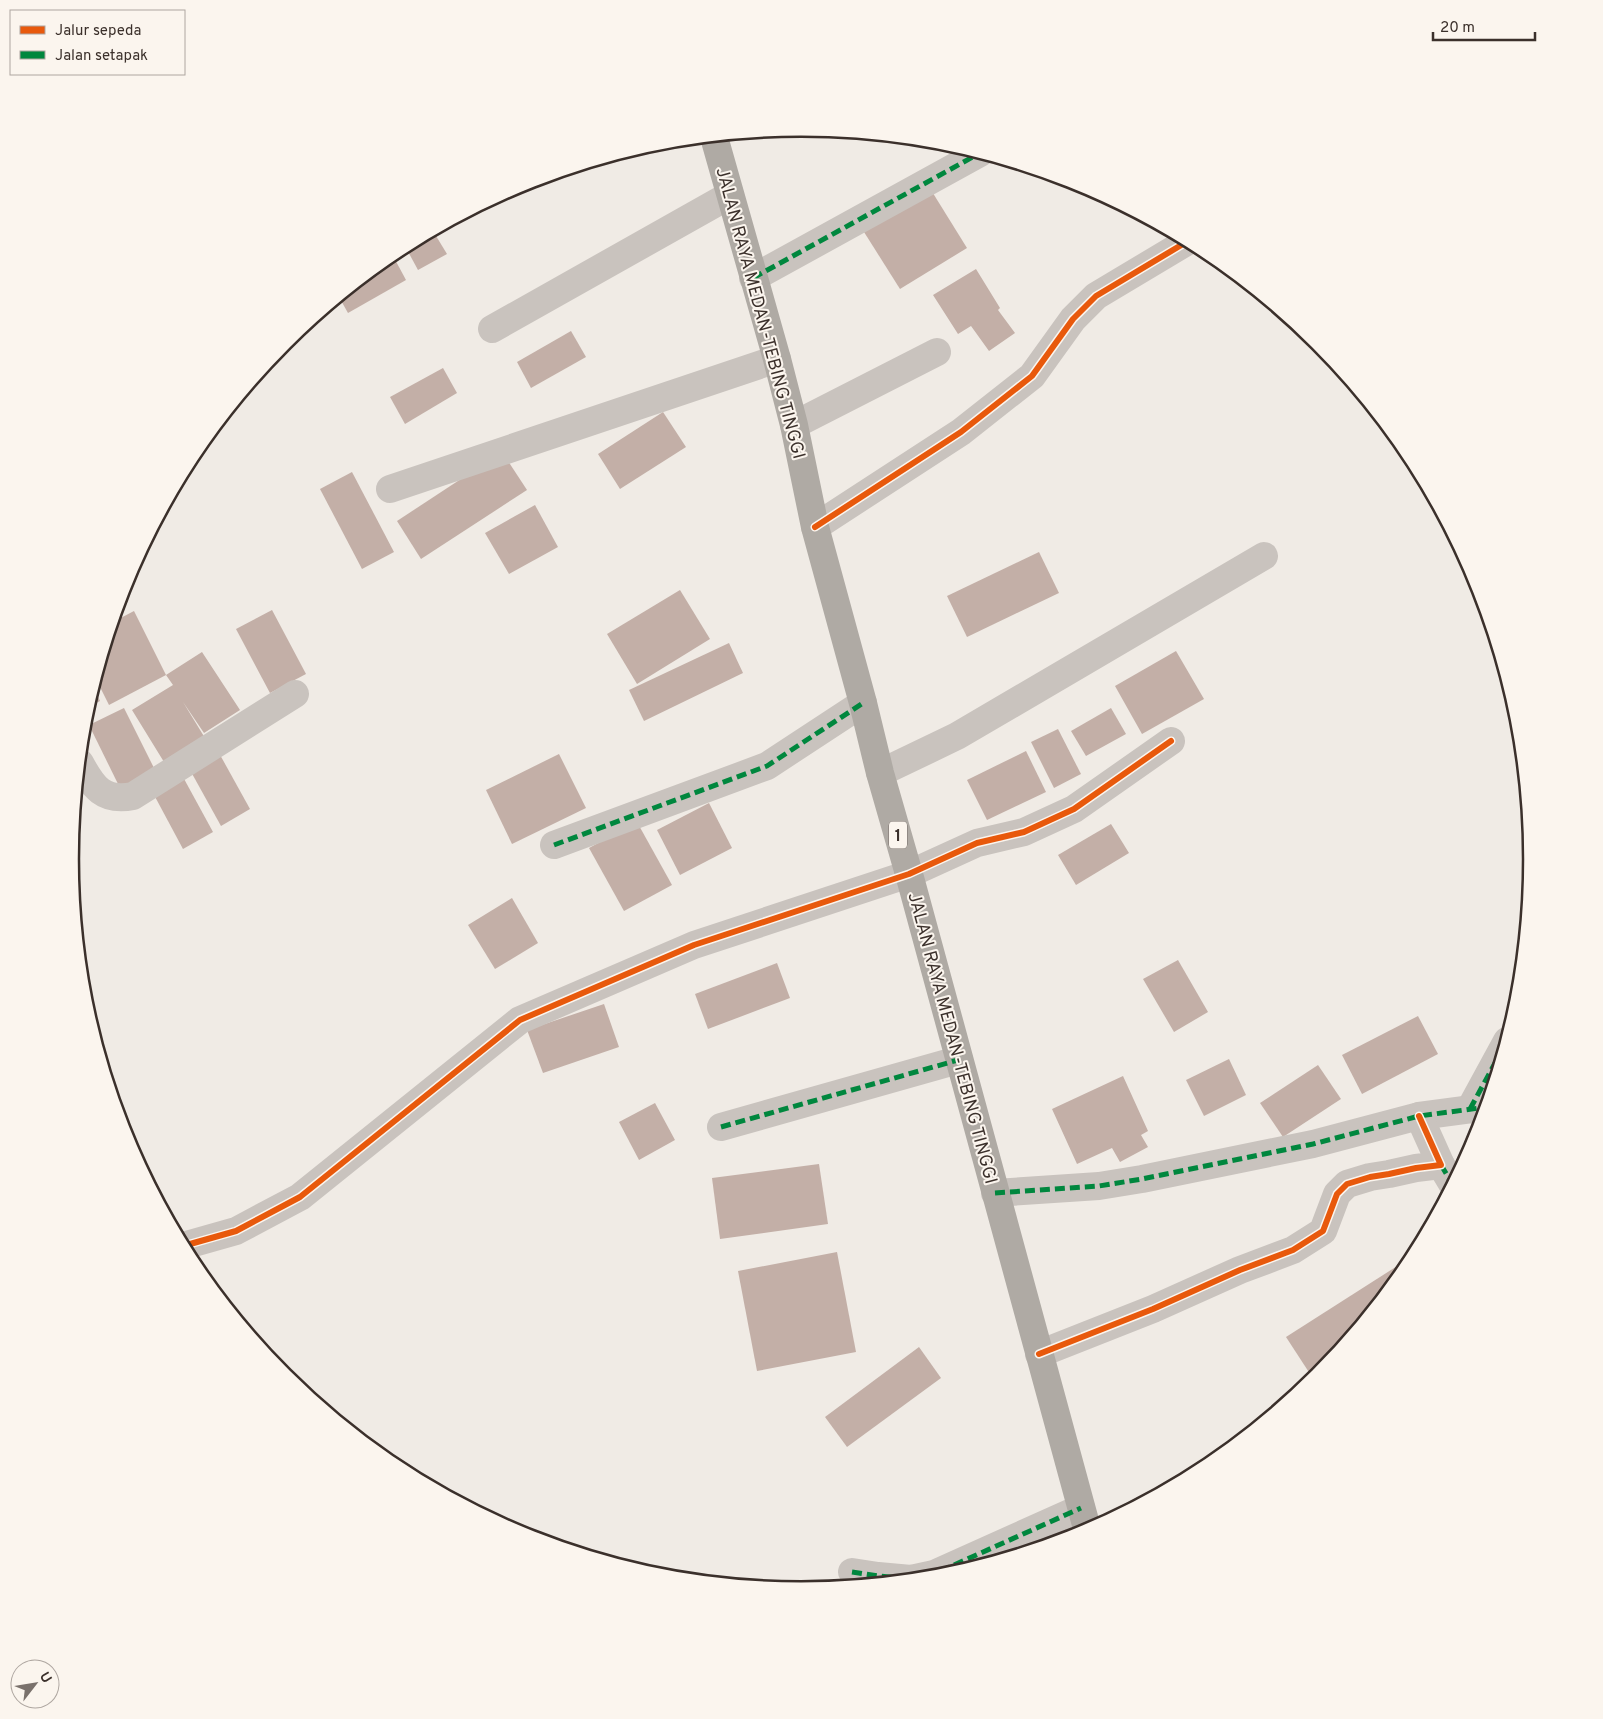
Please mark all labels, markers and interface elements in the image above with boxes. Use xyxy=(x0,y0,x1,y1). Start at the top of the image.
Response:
legend xyxy=(10,10,185,75)
scale bar xyxy=(1433,10,1536,42)
text: 20 m xyxy=(1440,19,1475,38)
text: Jalur sepeda xyxy=(55,22,141,41)
text: Jalan setapak xyxy=(55,47,148,66)
street label: JALAN RAYA MEDAN-TEBING TINGGI xyxy=(710,165,810,462)
road number: 1 xyxy=(889,822,907,848)
street label: JALAN RAYA MEDAN-TEBING TINGGI xyxy=(902,890,1002,1187)
north arrow xyxy=(10,1659,60,1709)
text: U xyxy=(35,1669,55,1687)

